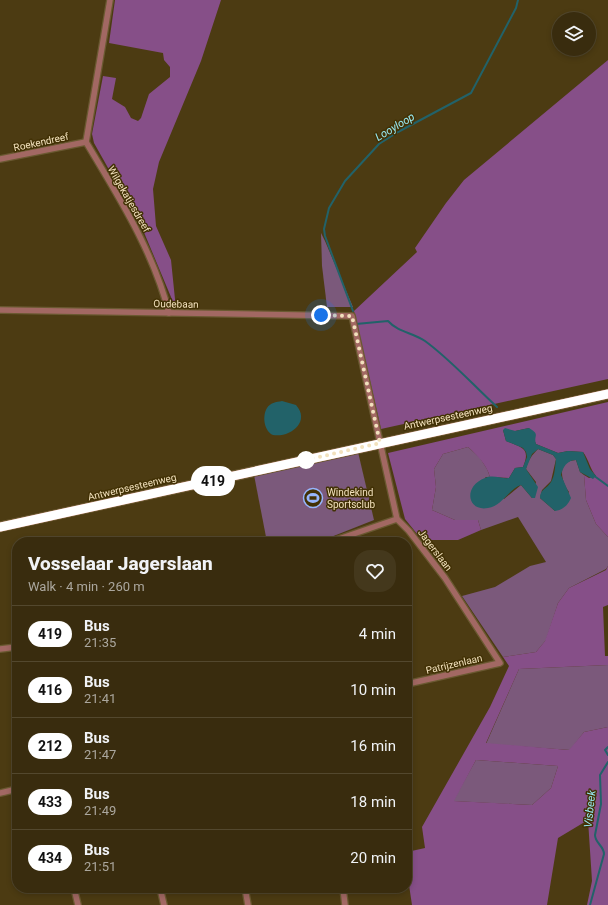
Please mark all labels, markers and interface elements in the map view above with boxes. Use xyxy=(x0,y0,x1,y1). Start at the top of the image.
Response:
map controls xyxy=(552,12,596,56)
button: layers xyxy=(552,12,596,56)
water label: Looyloop xyxy=(373,110,417,144)
street label: Roekendreef xyxy=(12,131,70,153)
street label: Wilgekatjesdreef xyxy=(106,164,153,234)
street label: Oudebaan xyxy=(153,298,199,310)
your location xyxy=(311,305,331,325)
street label: Antwerpsesteenweg xyxy=(403,402,493,432)
unlabelled marker xyxy=(297,451,315,469)
line badge: 419 xyxy=(190,468,236,494)
street label: Antwerpsesteenweg xyxy=(87,471,177,503)
text: 419 xyxy=(201,473,225,489)
sports icon: Windekind Sportsclub xyxy=(302,487,324,509)
place label: Windekind Sportsclub xyxy=(327,487,376,510)
street label: Jagerslaan xyxy=(416,527,454,573)
button: heart xyxy=(354,550,396,592)
text: Vosselaar Jagerslaan xyxy=(28,552,213,575)
text: Walk · 4 min · 260 m xyxy=(28,579,145,594)
text: Bus xyxy=(84,617,110,635)
text: 4 min xyxy=(359,625,396,643)
text: 419 xyxy=(38,626,62,642)
text: 21:35 xyxy=(84,635,116,650)
street label: Patrijzenlaan xyxy=(425,652,483,676)
text: Bus xyxy=(84,673,110,691)
text: 10 min xyxy=(350,681,396,699)
text: 416 xyxy=(38,682,62,698)
text: 21:41 xyxy=(84,691,116,706)
text: Bus xyxy=(84,729,110,747)
text: 16 min xyxy=(350,737,396,755)
text: 212 xyxy=(38,738,62,754)
text: 21:47 xyxy=(84,747,116,762)
text: Bus xyxy=(84,785,110,803)
water label: Visbeek xyxy=(582,789,598,828)
text: 18 min xyxy=(350,793,396,811)
text: 433 xyxy=(38,794,62,810)
text: 21:49 xyxy=(84,803,116,818)
text: Bus xyxy=(84,841,110,859)
text: 20 min xyxy=(350,849,396,867)
text: 434 xyxy=(38,850,62,866)
text: 21:51 xyxy=(84,859,116,874)

